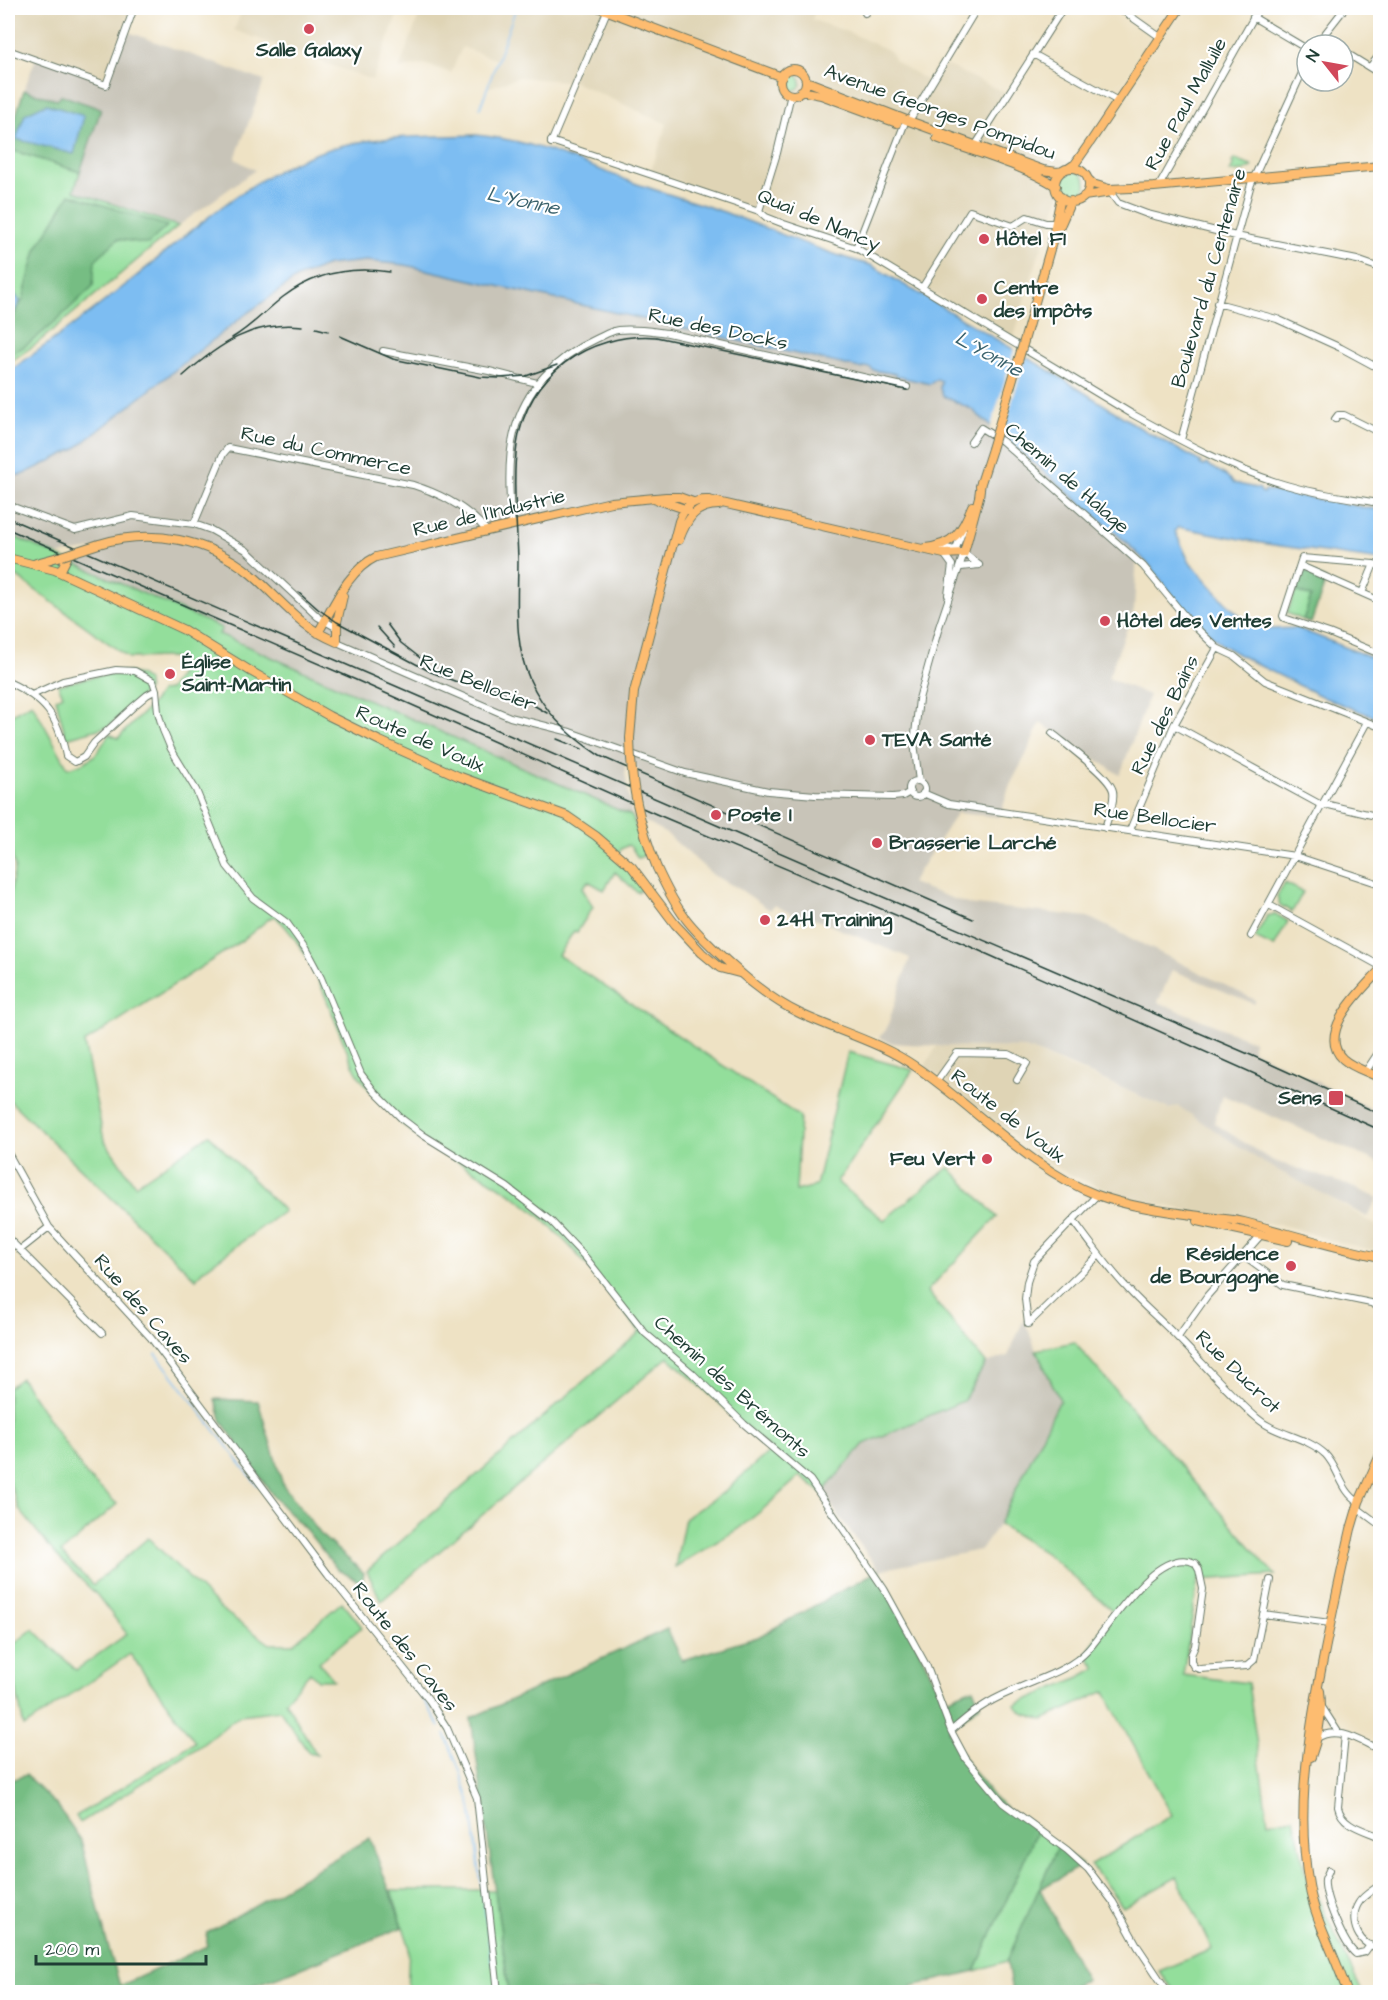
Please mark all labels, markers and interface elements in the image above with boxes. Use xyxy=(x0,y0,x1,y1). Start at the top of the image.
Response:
marker: Salle Galaxy xyxy=(302,22,316,36)
street label: Rue Paul Malluile xyxy=(1138,32,1234,175)
north arrow xyxy=(1295,33,1355,93)
place label: Salle Galaxy xyxy=(255,36,362,65)
text: N xyxy=(1301,46,1325,66)
street label: Avenue Georges Pompidou xyxy=(820,57,1060,168)
street label: Boulevard du Centenaire xyxy=(1164,165,1254,391)
water label: L'Yonne xyxy=(484,179,563,223)
street label: Quai de Nancy xyxy=(753,182,885,259)
place label: Hôtel F1 xyxy=(996,225,1066,253)
marker: Hôtel F1 xyxy=(977,232,991,246)
place label: Centre des impôts xyxy=(993,274,1092,325)
marker: Centre des impôts xyxy=(975,292,989,306)
street label: Rue des Docks xyxy=(646,301,790,357)
water label: L'Yonne xyxy=(950,324,1030,385)
street label: Chemin de Halage xyxy=(998,416,1136,541)
street label: Rue du Commerce xyxy=(238,419,414,483)
street label: Rue de l'Industrie xyxy=(410,482,568,544)
place label: Hôtel des Ventes xyxy=(1117,607,1272,635)
marker: Hôtel des Ventes xyxy=(1098,614,1112,628)
street label: Rue Bellocier xyxy=(416,647,540,719)
place label: Église Saint-Martin xyxy=(181,648,291,699)
street label: Rue des Bains xyxy=(1124,651,1206,779)
marker: Église Saint-Martin xyxy=(163,667,177,681)
street label: Route de Voulx xyxy=(351,698,489,780)
place label: TEVA Santé xyxy=(881,726,992,754)
marker: TEVA Santé xyxy=(863,733,877,747)
street label: Rue Bellocier xyxy=(1092,796,1218,840)
place label: Poste I xyxy=(728,801,792,829)
marker: Poste I xyxy=(709,808,723,822)
place label: Brasserie Larché xyxy=(889,829,1057,857)
marker: Brasserie Larché xyxy=(870,836,884,850)
place label: 24H Training xyxy=(776,906,893,935)
marker: 24H Training xyxy=(758,913,772,927)
street label: Route de Voulx xyxy=(945,1062,1072,1170)
place label: Sens xyxy=(1277,1084,1322,1112)
marker: Sens xyxy=(1327,1089,1345,1107)
place label: Feu Vert xyxy=(890,1145,976,1173)
marker: Feu Vert xyxy=(980,1152,994,1166)
place label: Résidence de Bourgogne xyxy=(1150,1240,1279,1292)
street label: Rue des Caves xyxy=(87,1248,199,1370)
marker: Résidence de Bourgogne xyxy=(1284,1259,1298,1273)
street label: Chemin des Brémonts xyxy=(648,1309,816,1465)
street label: Rue Ducrot xyxy=(1189,1324,1287,1420)
street label: Route des Caves xyxy=(346,1576,464,1718)
scale bar xyxy=(36,1928,206,1966)
text: 200 m xyxy=(45,1937,99,1962)

